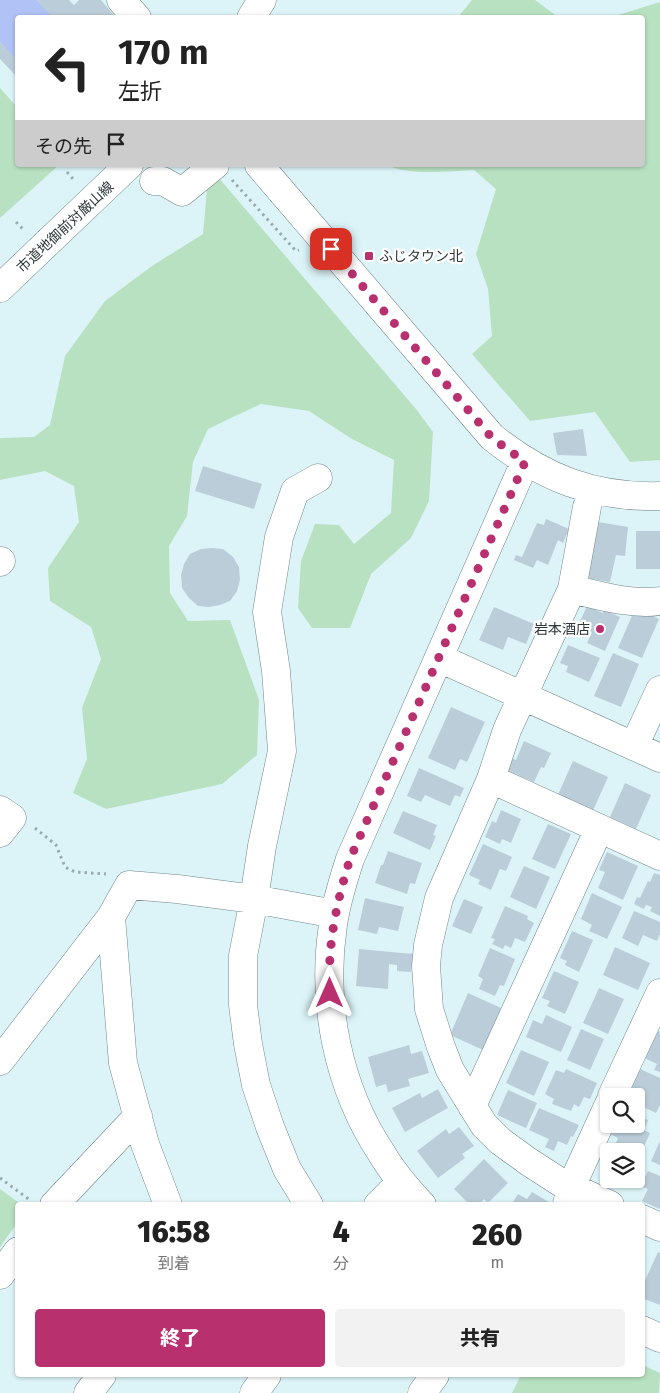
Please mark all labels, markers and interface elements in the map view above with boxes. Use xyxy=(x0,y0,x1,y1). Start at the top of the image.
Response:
text: 170 m xyxy=(118,31,209,73)
icon: left xyxy=(35,35,100,100)
text: 左折 xyxy=(118,78,162,105)
icon: arrive xyxy=(102,130,130,158)
text: その先 xyxy=(35,135,92,158)
street label: 市道地御前対厳山線 xyxy=(13,178,117,277)
pin xyxy=(310,228,352,270)
icon: arrive xyxy=(317,235,345,263)
place label: ふじタウン北 xyxy=(379,248,463,265)
marker: ふじタウン北 xyxy=(363,250,375,262)
place label: 岩本酒店 xyxy=(534,621,590,638)
marker: 岩本酒店 xyxy=(594,623,606,635)
position arrow xyxy=(303,966,355,1018)
map controls xyxy=(600,1088,645,1188)
button: search xyxy=(600,1088,645,1133)
button: layers xyxy=(600,1143,645,1188)
text: 16:58 xyxy=(137,1214,210,1250)
text: 4 xyxy=(332,1214,350,1250)
text: 260 xyxy=(472,1217,523,1253)
text: m xyxy=(490,1253,504,1272)
text: 到着 xyxy=(158,1254,190,1273)
text: 分 xyxy=(333,1254,349,1273)
button: 終了 xyxy=(35,1309,325,1367)
button: 共有 xyxy=(335,1309,625,1367)

